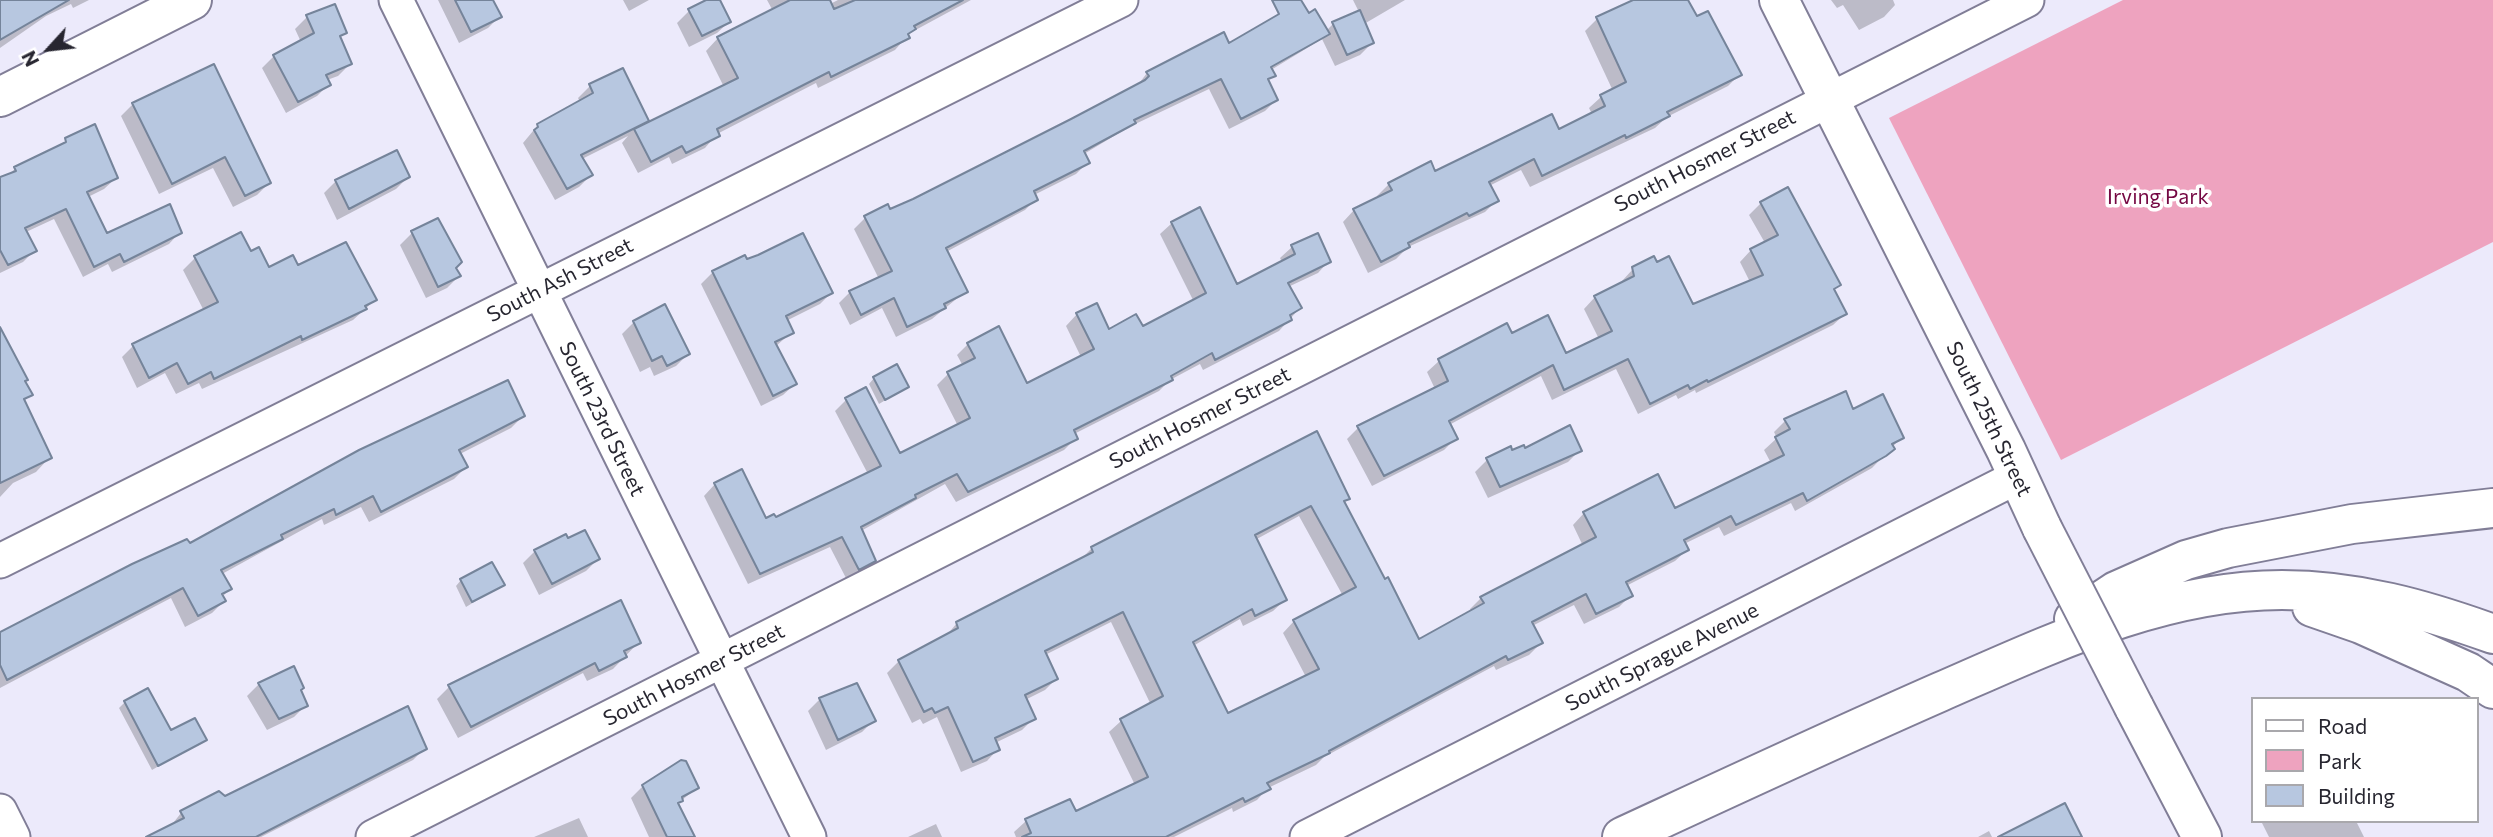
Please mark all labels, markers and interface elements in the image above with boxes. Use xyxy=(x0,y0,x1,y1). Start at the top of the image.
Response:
north arrow xyxy=(14,14,84,84)
text: N xyxy=(16,47,43,70)
street label: South Hosmer Street xyxy=(1610,104,1800,218)
park label: Irving Park xyxy=(2107,184,2209,210)
street label: South Ash Street xyxy=(483,232,637,328)
street label: South 23rd Street xyxy=(554,338,650,500)
street label: South 25th Street xyxy=(1941,338,2037,500)
street label: South Hosmer Street xyxy=(1105,361,1295,475)
street label: South Sprague Avenue xyxy=(1561,597,1763,717)
street label: South Hosmer Street xyxy=(599,618,789,732)
legend xyxy=(2252,697,2479,823)
text: Road xyxy=(2318,713,2367,738)
text: Park xyxy=(2318,748,2362,773)
text: Building xyxy=(2318,783,2395,808)

